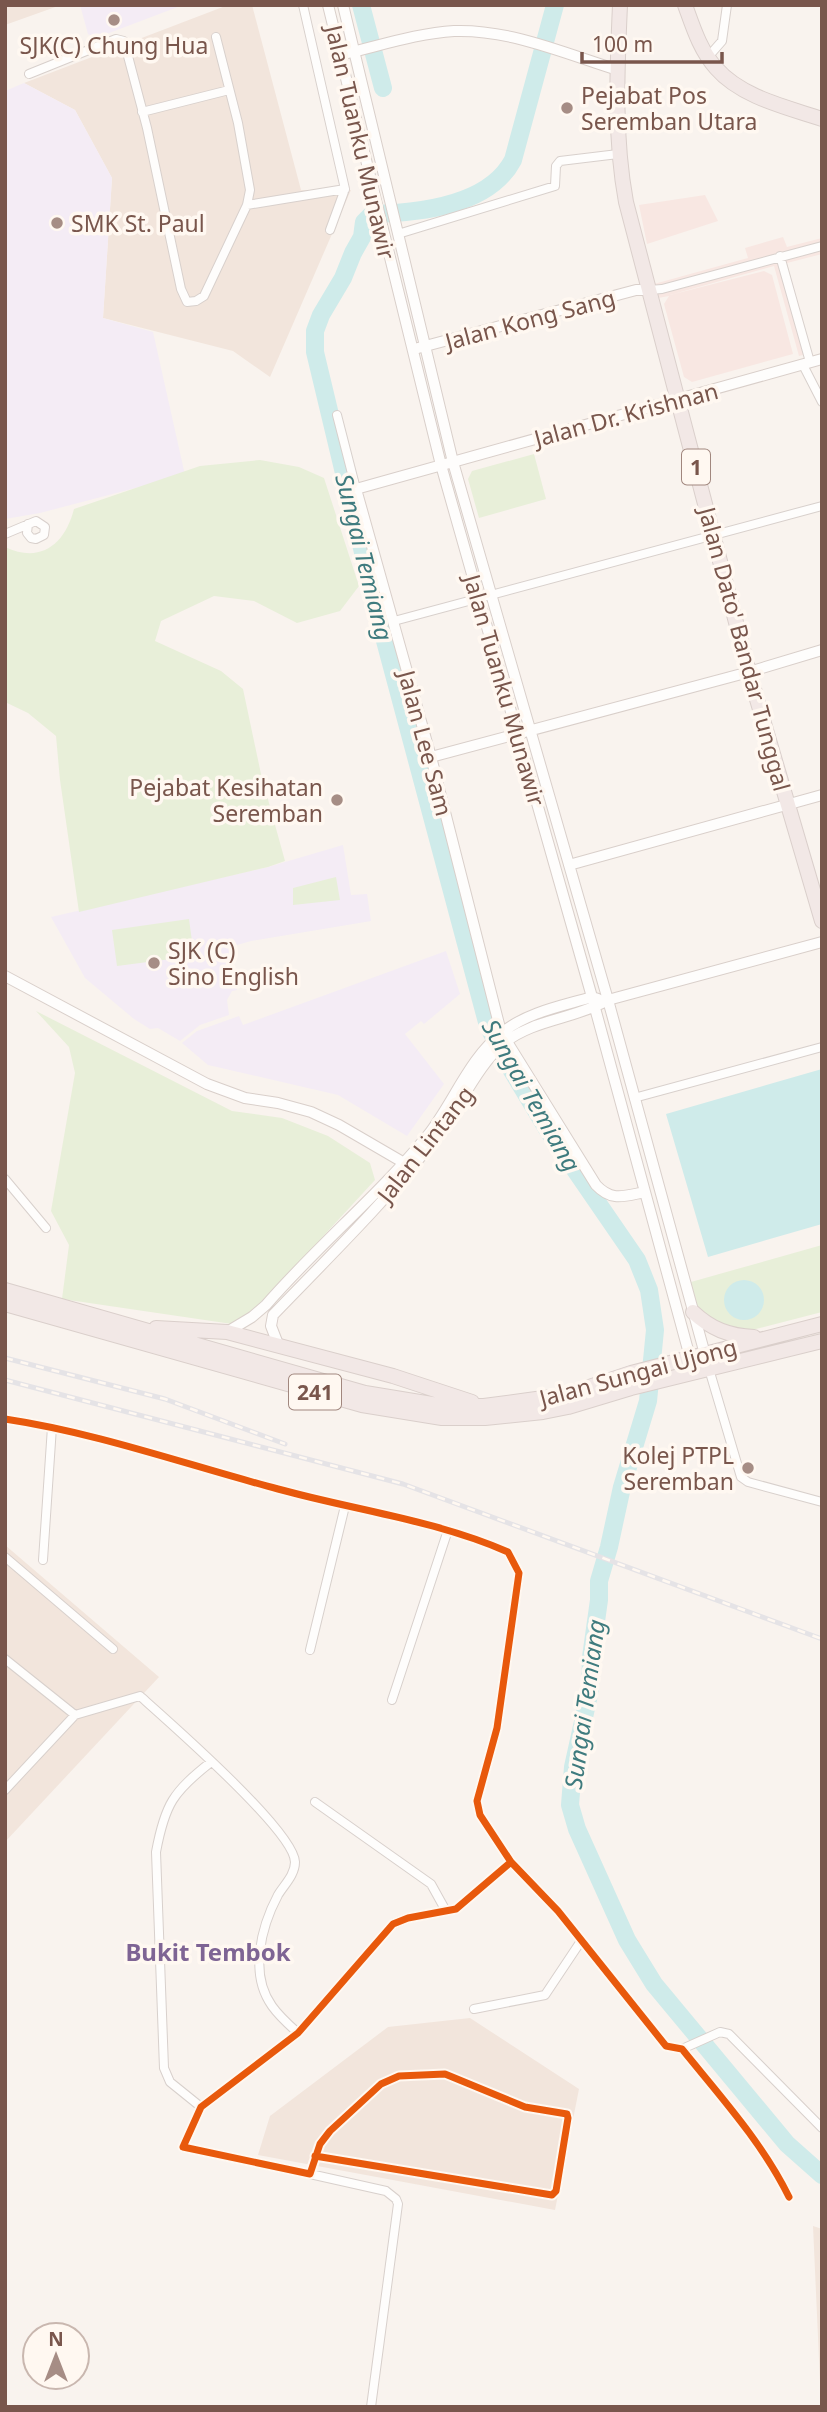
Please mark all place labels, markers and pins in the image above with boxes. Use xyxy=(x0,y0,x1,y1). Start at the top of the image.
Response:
marker: SJK(C) Chung Hua xyxy=(106,12,122,28)
place label: SJK(C) Chung Hua xyxy=(20,29,208,61)
place label: Pejabat Pos Seremban Utara xyxy=(581,79,757,137)
marker: Pejabat Pos Seremban Utara xyxy=(559,100,575,116)
place label: SMK St. Paul xyxy=(71,207,205,239)
marker: SMK St. Paul xyxy=(49,215,65,231)
place label: Pejabat Kesihatan Seremban xyxy=(129,771,323,829)
marker: Pejabat Kesihatan Seremban xyxy=(329,792,345,808)
place label: SJK (C) Sino English xyxy=(168,934,299,992)
marker: SJK (C) Sino English xyxy=(146,955,162,971)
place label: Kolej PTPL Seremban xyxy=(622,1439,734,1497)
marker: Kolej PTPL Seremban xyxy=(740,1460,756,1476)

